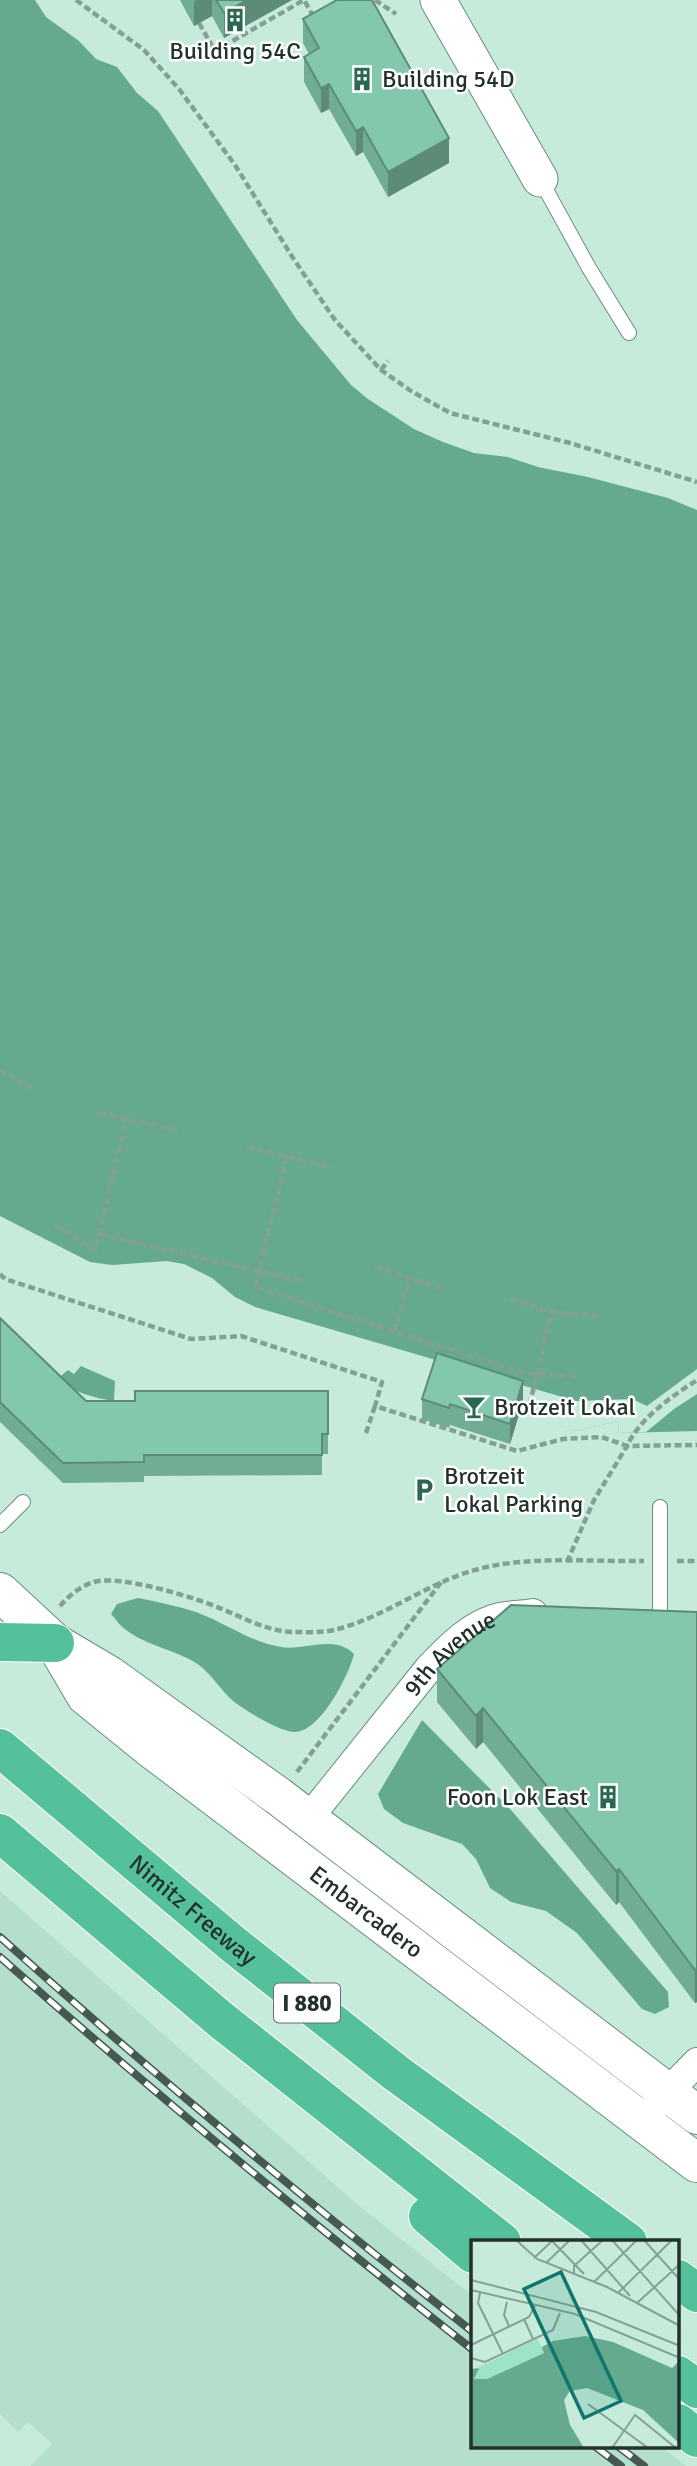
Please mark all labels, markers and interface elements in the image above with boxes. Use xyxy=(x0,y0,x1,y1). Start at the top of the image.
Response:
building icon: Building 54C xyxy=(221,6,249,34)
place label: Building 54C xyxy=(169,36,301,66)
place label: Building 54D xyxy=(382,64,515,94)
building icon: Building 54D xyxy=(348,65,376,93)
place label: Brotzeit Lokal xyxy=(494,1392,636,1422)
bar icon: Brotzeit Lokal xyxy=(460,1393,488,1421)
place label: Brotzeit Lokal Parking xyxy=(444,1461,583,1519)
parking icon: Brotzeit Lokal Parking xyxy=(410,1476,438,1504)
street label: 9th Avenue xyxy=(397,1604,500,1702)
place label: Foon Lok East xyxy=(447,1782,588,1812)
building icon: Foon Lok East xyxy=(594,1783,622,1811)
street label: Nimitz Freeway xyxy=(123,1848,263,1972)
street label: Embarcadero xyxy=(303,1859,429,1965)
road number: I 880 xyxy=(274,1984,340,2022)
inset map xyxy=(471,2240,680,2448)

